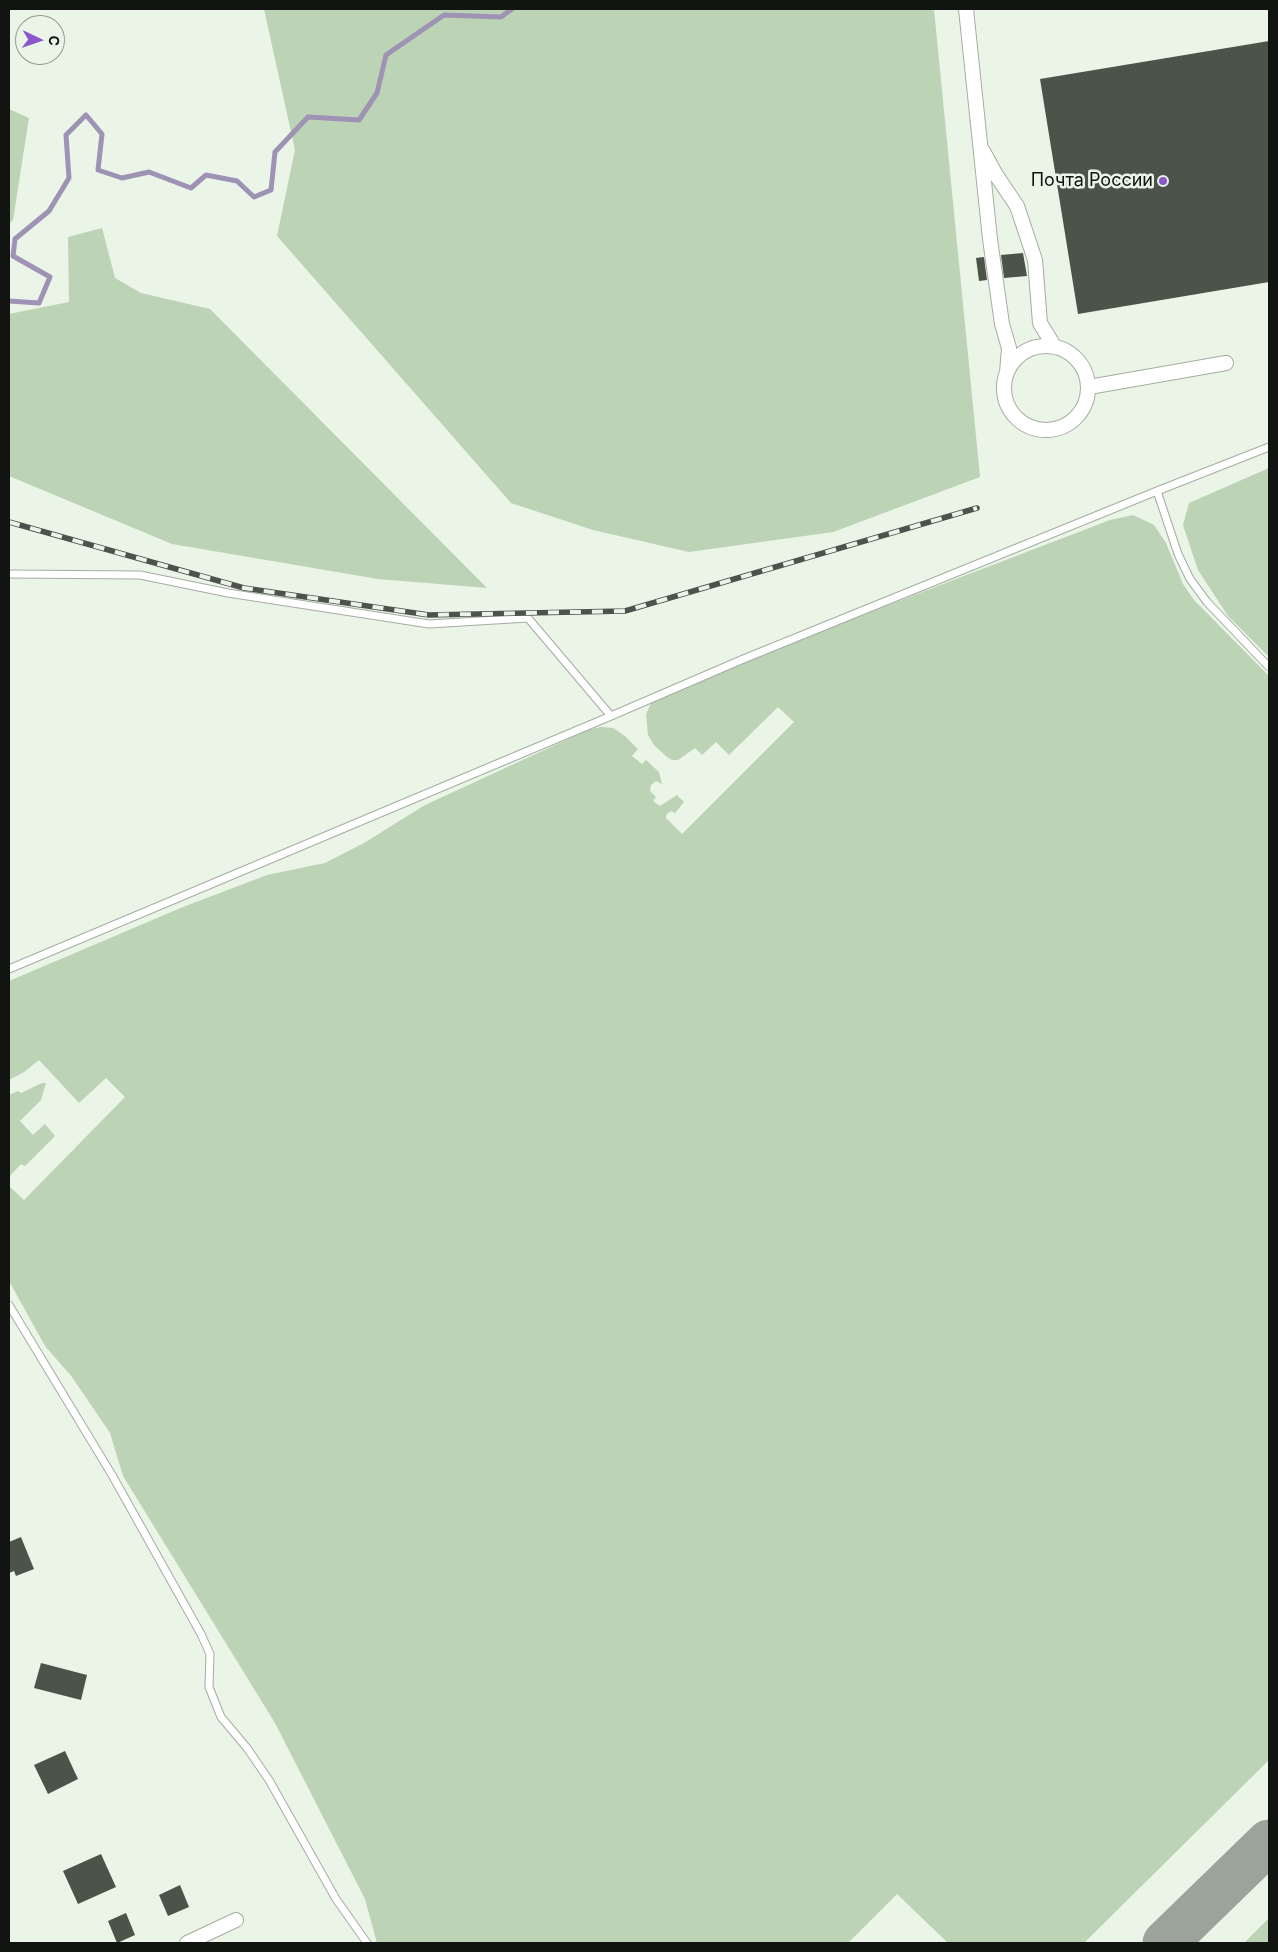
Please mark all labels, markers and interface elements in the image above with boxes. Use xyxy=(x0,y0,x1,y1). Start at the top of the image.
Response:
north arrow xyxy=(15,15,65,65)
text: С xyxy=(46,35,63,46)
place label: Почта России xyxy=(1031,170,1153,192)
marker: Почта России xyxy=(1157,175,1169,187)

